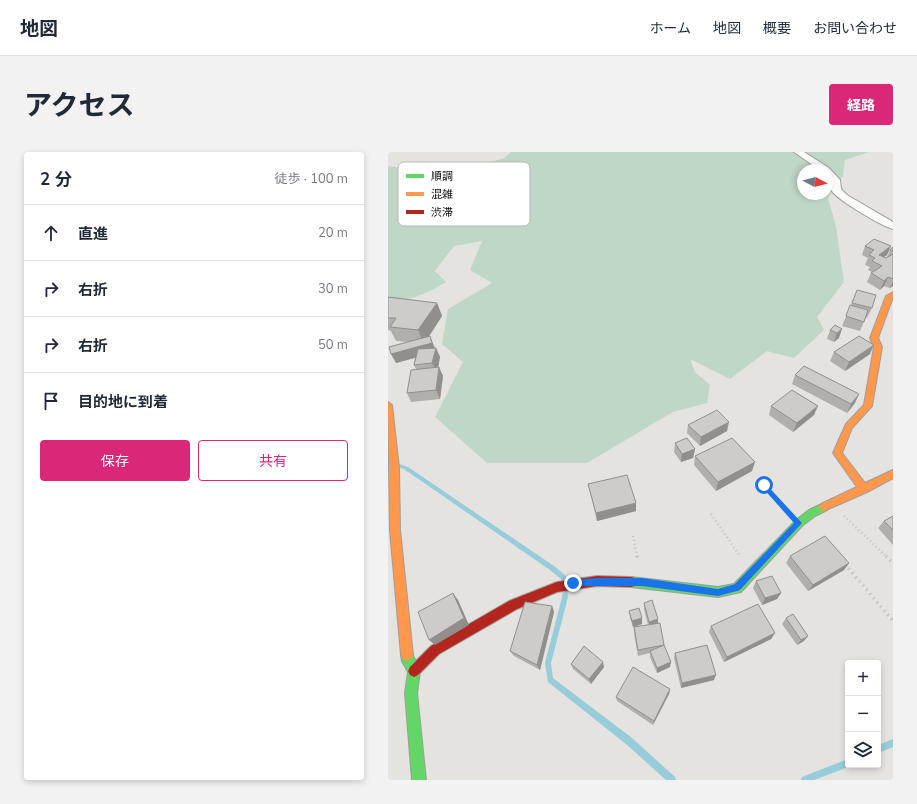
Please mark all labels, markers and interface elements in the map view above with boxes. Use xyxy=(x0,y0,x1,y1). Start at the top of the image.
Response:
text: 地図 xyxy=(20,16,58,42)
text: ホーム xyxy=(649,19,691,38)
text: 地図 xyxy=(713,19,741,38)
text: 概要 xyxy=(763,19,791,38)
text: お問い合わせ xyxy=(813,19,897,38)
button: 経路 xyxy=(829,84,893,125)
text: アクセス xyxy=(24,87,135,125)
legend xyxy=(398,162,530,226)
north arrow xyxy=(797,164,833,200)
text: 2 分 xyxy=(40,168,72,191)
text: 順調 xyxy=(431,169,453,184)
text: 徒歩 · 100 m xyxy=(274,170,348,188)
text: 混雑 xyxy=(431,187,453,202)
text: 渋滞 xyxy=(431,205,453,220)
icon: ahead xyxy=(40,222,62,244)
text: 直進 xyxy=(78,224,108,244)
text: 20 m xyxy=(318,224,348,242)
icon: right xyxy=(40,278,62,300)
text: 右折 xyxy=(78,280,108,300)
text: 30 m xyxy=(318,280,348,298)
icon: right xyxy=(40,334,62,356)
text: 右折 xyxy=(78,336,108,356)
text: 50 m xyxy=(318,336,348,354)
icon: arrive xyxy=(40,390,62,412)
text: 目的地に到着 xyxy=(78,392,168,412)
button: 保存 xyxy=(40,440,190,481)
button: 共有 xyxy=(198,440,348,481)
route start xyxy=(755,476,773,494)
route end xyxy=(564,574,582,592)
map controls xyxy=(845,660,881,768)
button: + xyxy=(845,660,881,696)
button: − xyxy=(845,696,881,732)
button: layers xyxy=(845,732,881,768)

